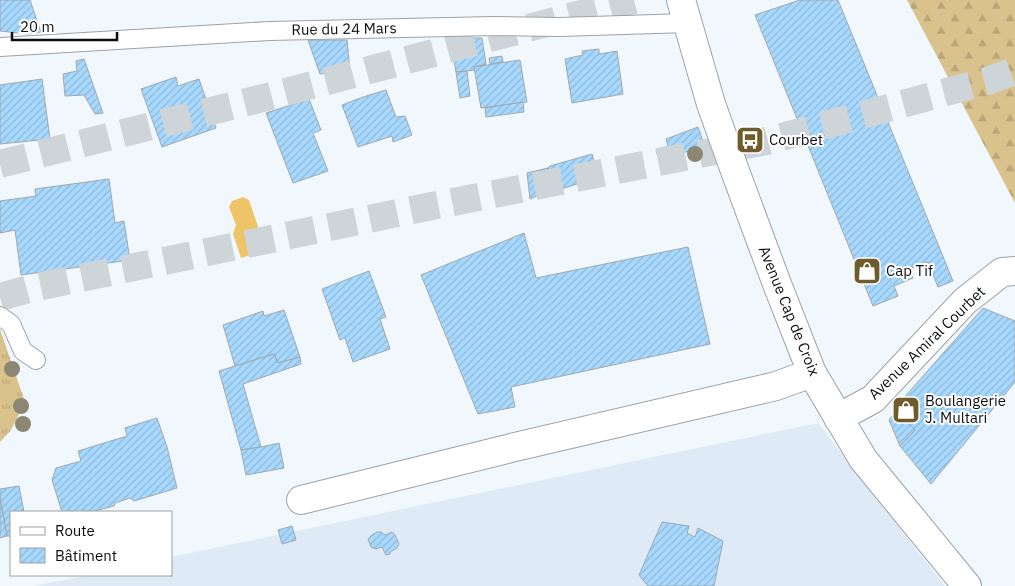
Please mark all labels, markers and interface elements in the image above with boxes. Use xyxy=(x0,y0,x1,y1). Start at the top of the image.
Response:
scale bar xyxy=(12,10,118,42)
text: 20 m xyxy=(20,17,55,36)
street label: Rue du 24 Mars xyxy=(291,18,397,39)
bus stop icon: Courbet xyxy=(735,125,765,155)
place label: Courbet xyxy=(769,130,823,149)
street label: Avenue Cap de Croix xyxy=(755,243,824,379)
shop icon: Cap Tif xyxy=(852,256,882,286)
place label: Cap Tif xyxy=(886,261,933,280)
street label: Avenue Amiral Courbet xyxy=(864,282,989,403)
place label: Boulangerie J. Multari xyxy=(925,391,1006,427)
shop icon: Boulangerie J. Multari xyxy=(891,395,921,425)
legend xyxy=(10,511,172,576)
text: Route xyxy=(55,521,95,540)
text: Bâtiment xyxy=(55,546,117,565)

